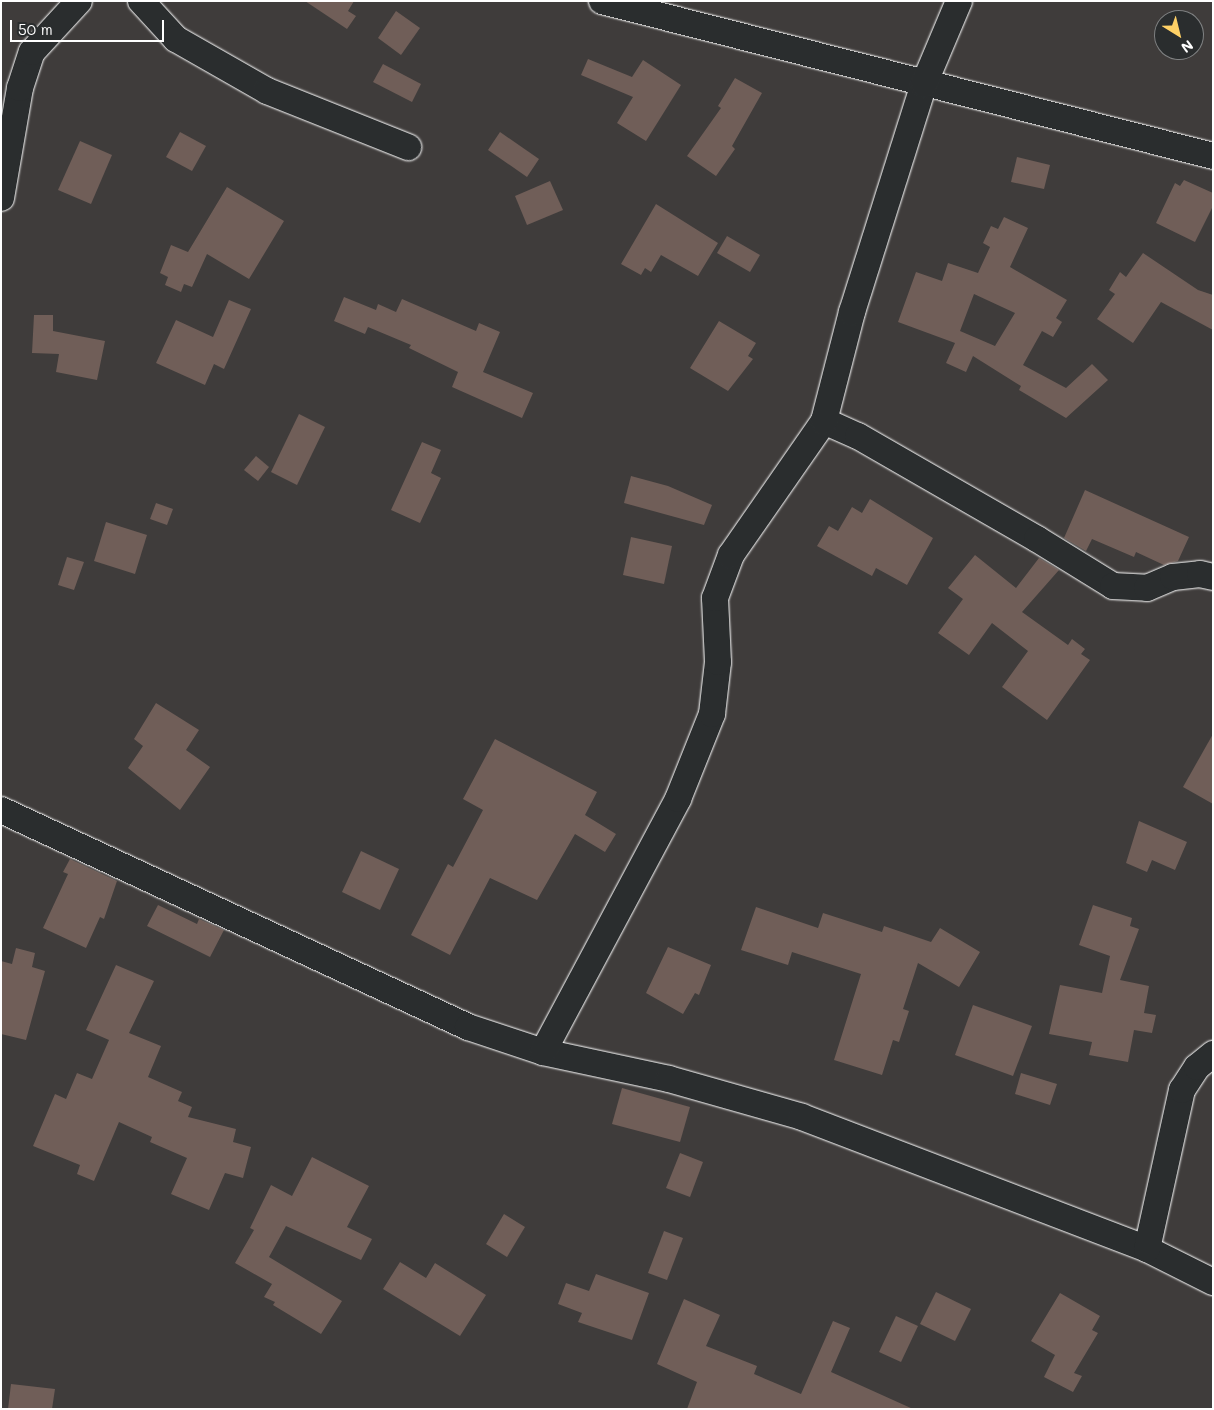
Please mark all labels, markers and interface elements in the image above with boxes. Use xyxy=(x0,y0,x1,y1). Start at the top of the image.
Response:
scale bar xyxy=(12,10,166,42)
north arrow xyxy=(1154,10,1204,60)
text: 50 m xyxy=(18,19,53,39)
text: N xyxy=(1178,36,1197,58)

